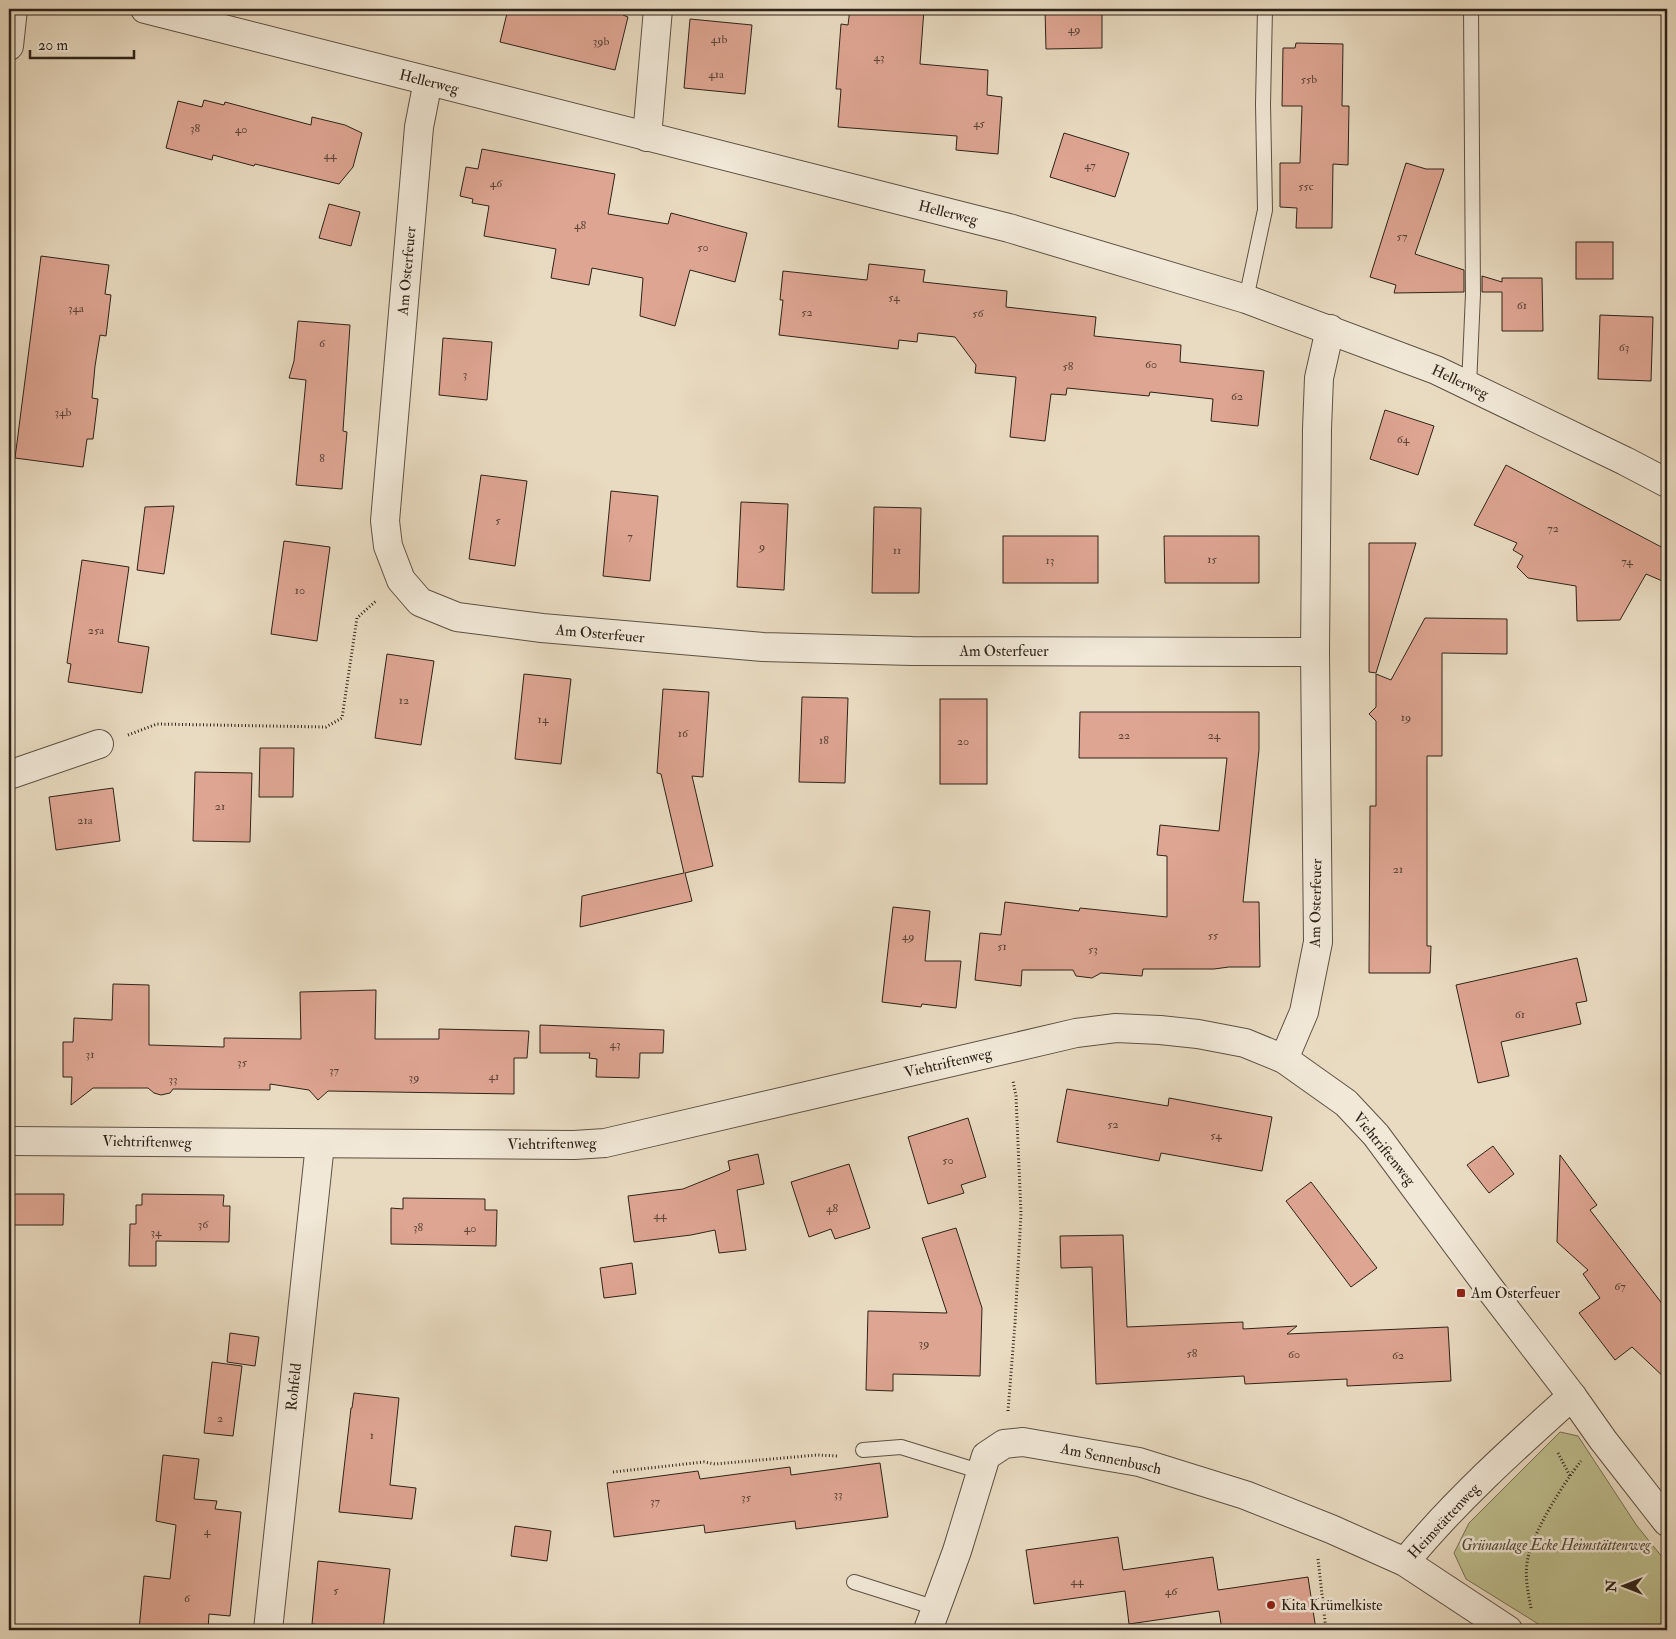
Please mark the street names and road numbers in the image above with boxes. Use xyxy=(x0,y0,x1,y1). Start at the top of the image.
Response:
street label: Hellerweg xyxy=(397,65,461,99)
street label: Hellerweg xyxy=(916,196,980,230)
street label: Am Osterfeuer xyxy=(394,225,420,317)
street label: Hellerweg xyxy=(1428,361,1492,404)
street label: Am Osterfeuer xyxy=(554,621,646,647)
street label: Am Osterfeuer xyxy=(958,642,1049,661)
street label: Am Osterfeuer xyxy=(1306,858,1326,949)
street label: Viehtriftenweg xyxy=(902,1044,994,1082)
street label: Viehtriftenweg xyxy=(1349,1108,1420,1190)
street label: Viehtriftenweg xyxy=(102,1132,192,1152)
street label: Viehtriftenweg xyxy=(507,1134,597,1154)
street label: Rohfeld xyxy=(282,1362,306,1412)
street label: Am Sennenbusch xyxy=(1058,1439,1163,1479)
street label: Heimstättenweg xyxy=(1404,1479,1484,1563)

